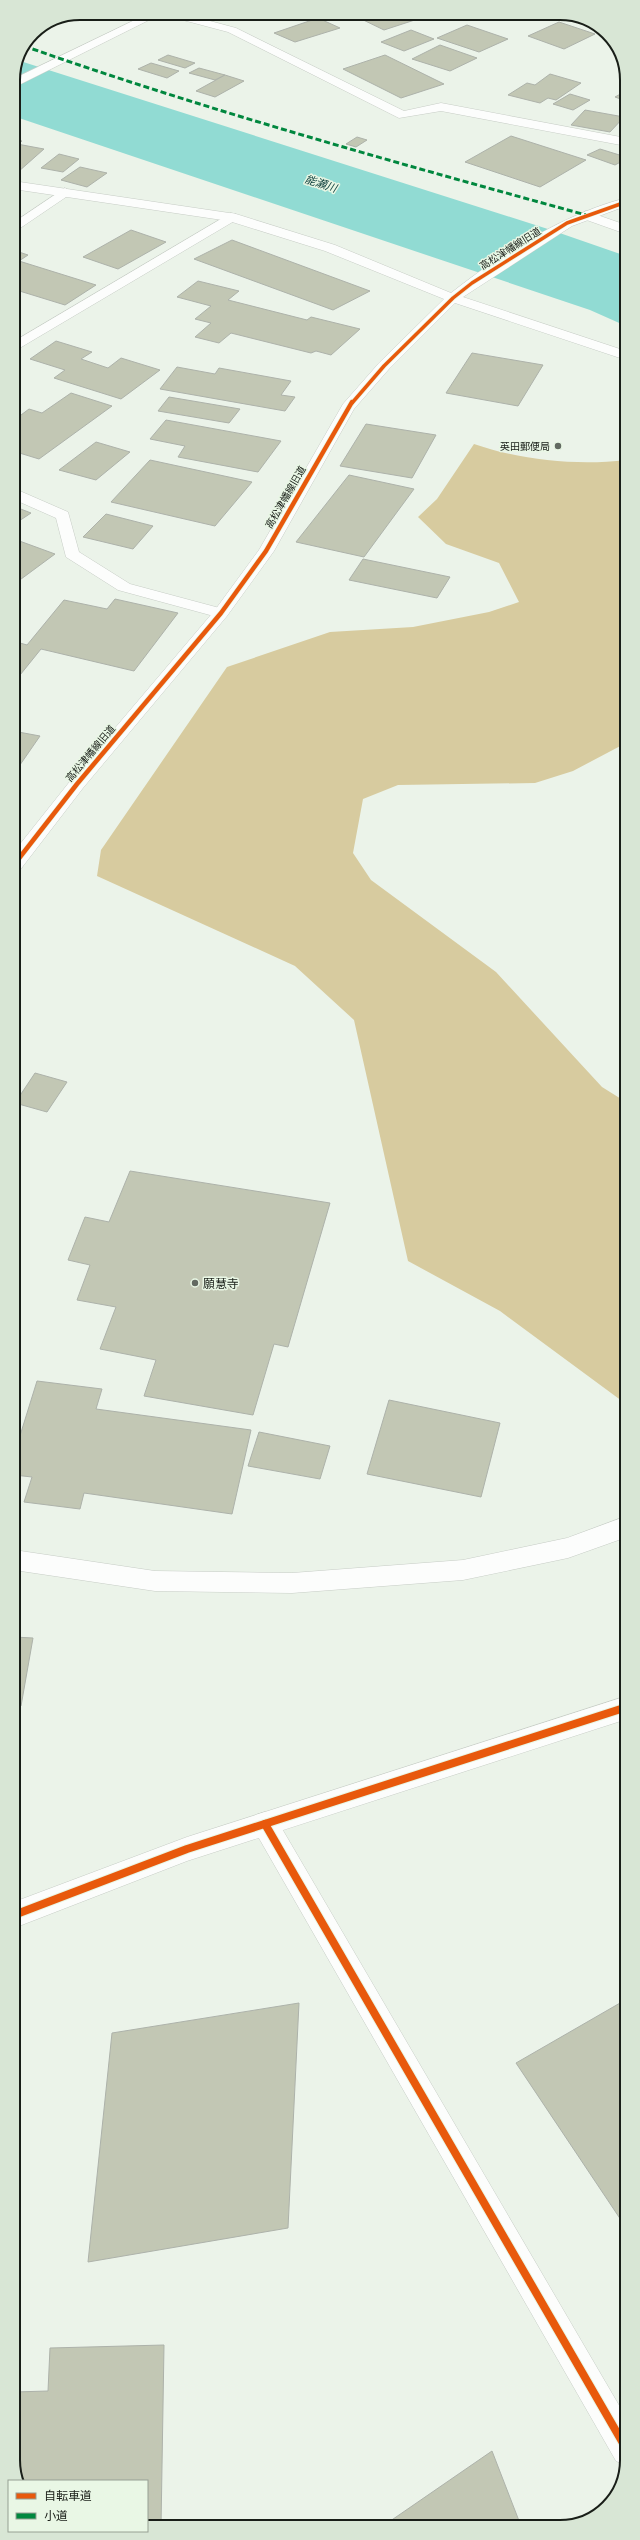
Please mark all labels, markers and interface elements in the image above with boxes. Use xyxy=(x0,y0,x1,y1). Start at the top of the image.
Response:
water label: 能瀬川 xyxy=(303,172,340,195)
street label: 高松津幡線旧道 xyxy=(477,224,543,272)
place label: 英田郵便局 xyxy=(500,440,550,452)
marker: 英田郵便局 xyxy=(553,441,563,451)
street label: 高松津幡線旧道 xyxy=(262,464,308,530)
street label: 高松津幡線旧道 xyxy=(63,722,117,784)
place label: 願慧寺 xyxy=(203,1276,239,1291)
marker: 願慧寺 xyxy=(190,1278,200,1288)
legend xyxy=(8,2480,148,2532)
text: 自転車道 xyxy=(44,2488,92,2503)
text: 小道 xyxy=(44,2508,68,2523)

